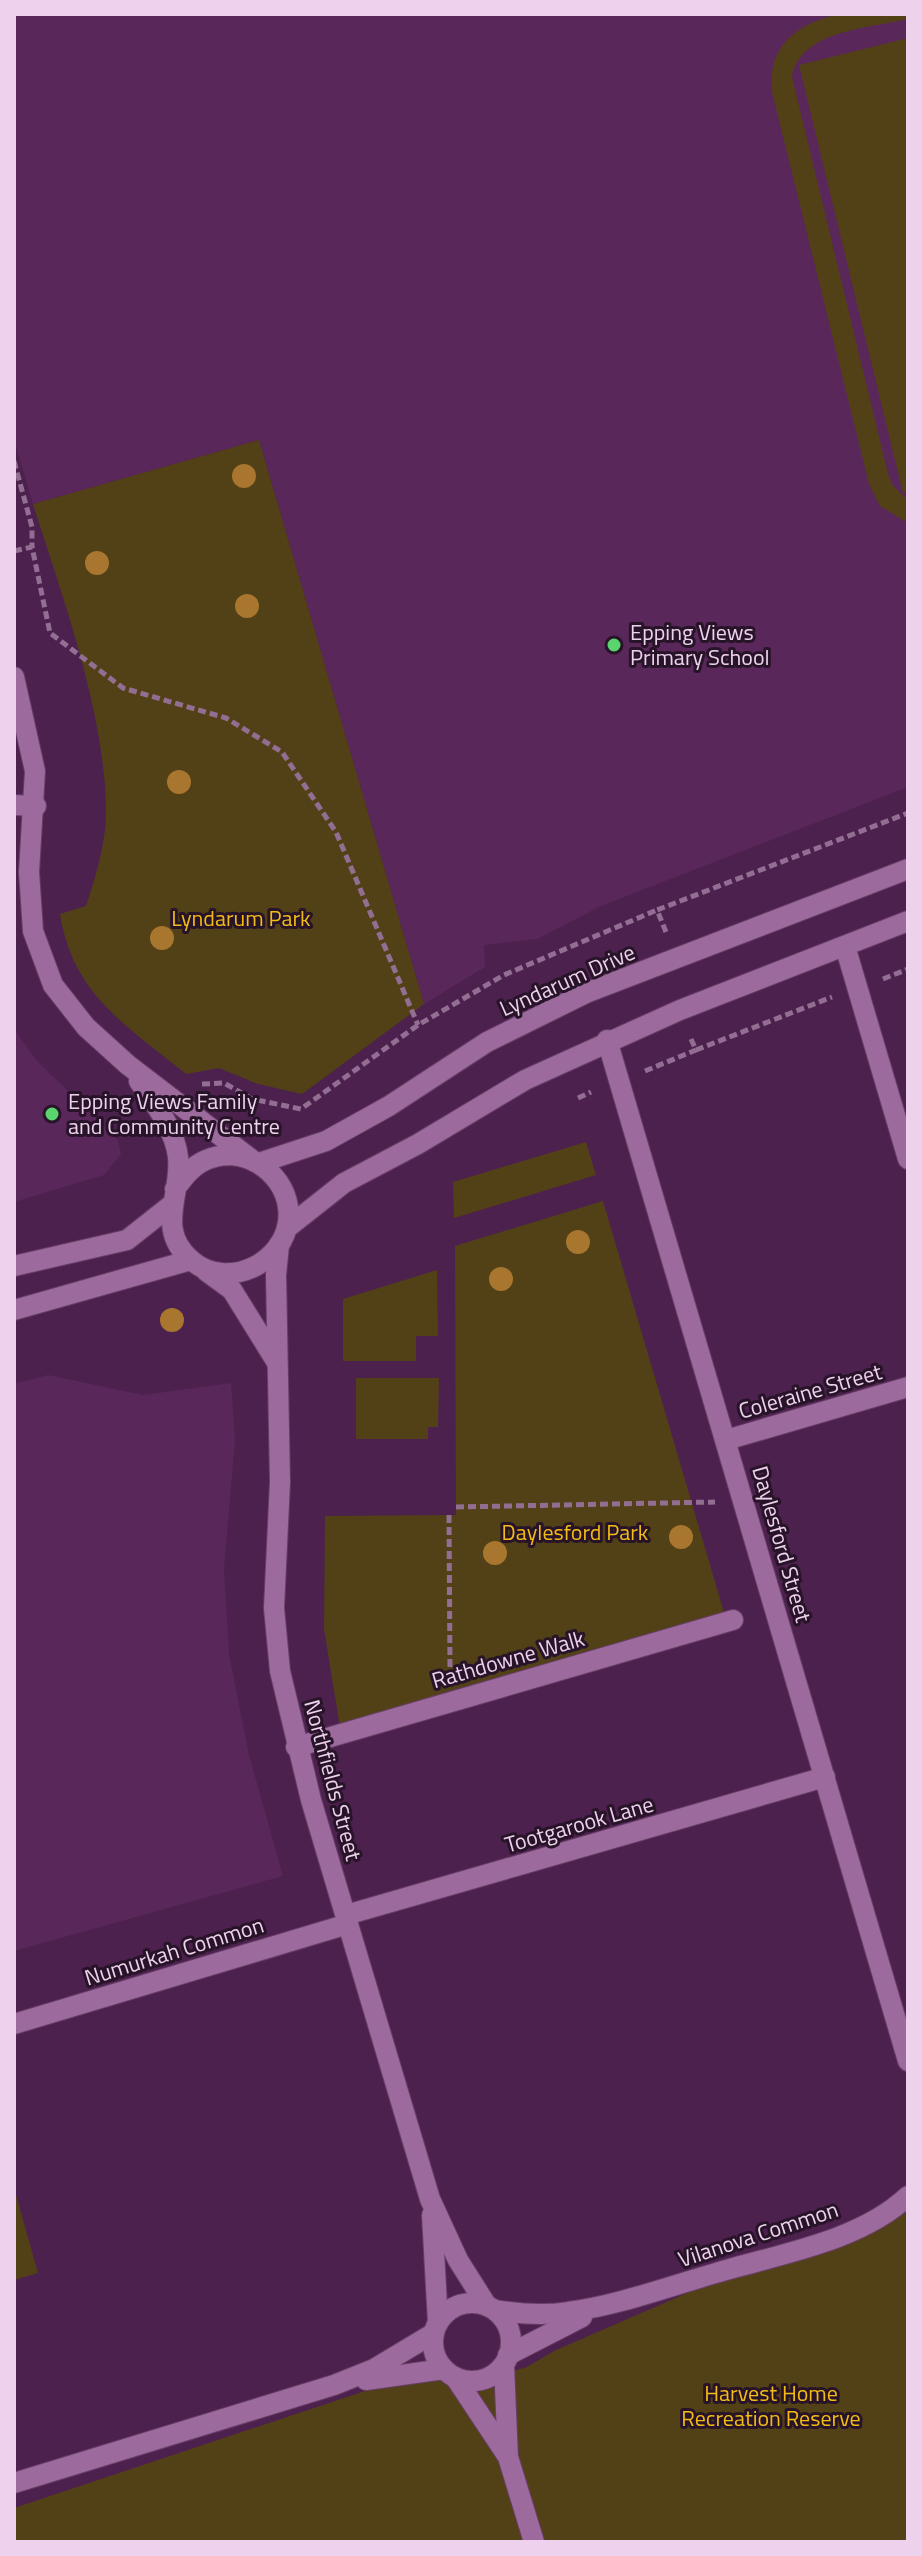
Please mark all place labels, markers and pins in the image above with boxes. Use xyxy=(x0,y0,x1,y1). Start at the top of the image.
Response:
place label: Epping Views Primary School xyxy=(630,615,770,674)
marker: Epping Views Primary School xyxy=(605,636,623,654)
place label: Epping Views Family and Community Centre xyxy=(68,1084,280,1143)
marker: Epping Views Family and Community Centre xyxy=(43,1105,61,1123)

